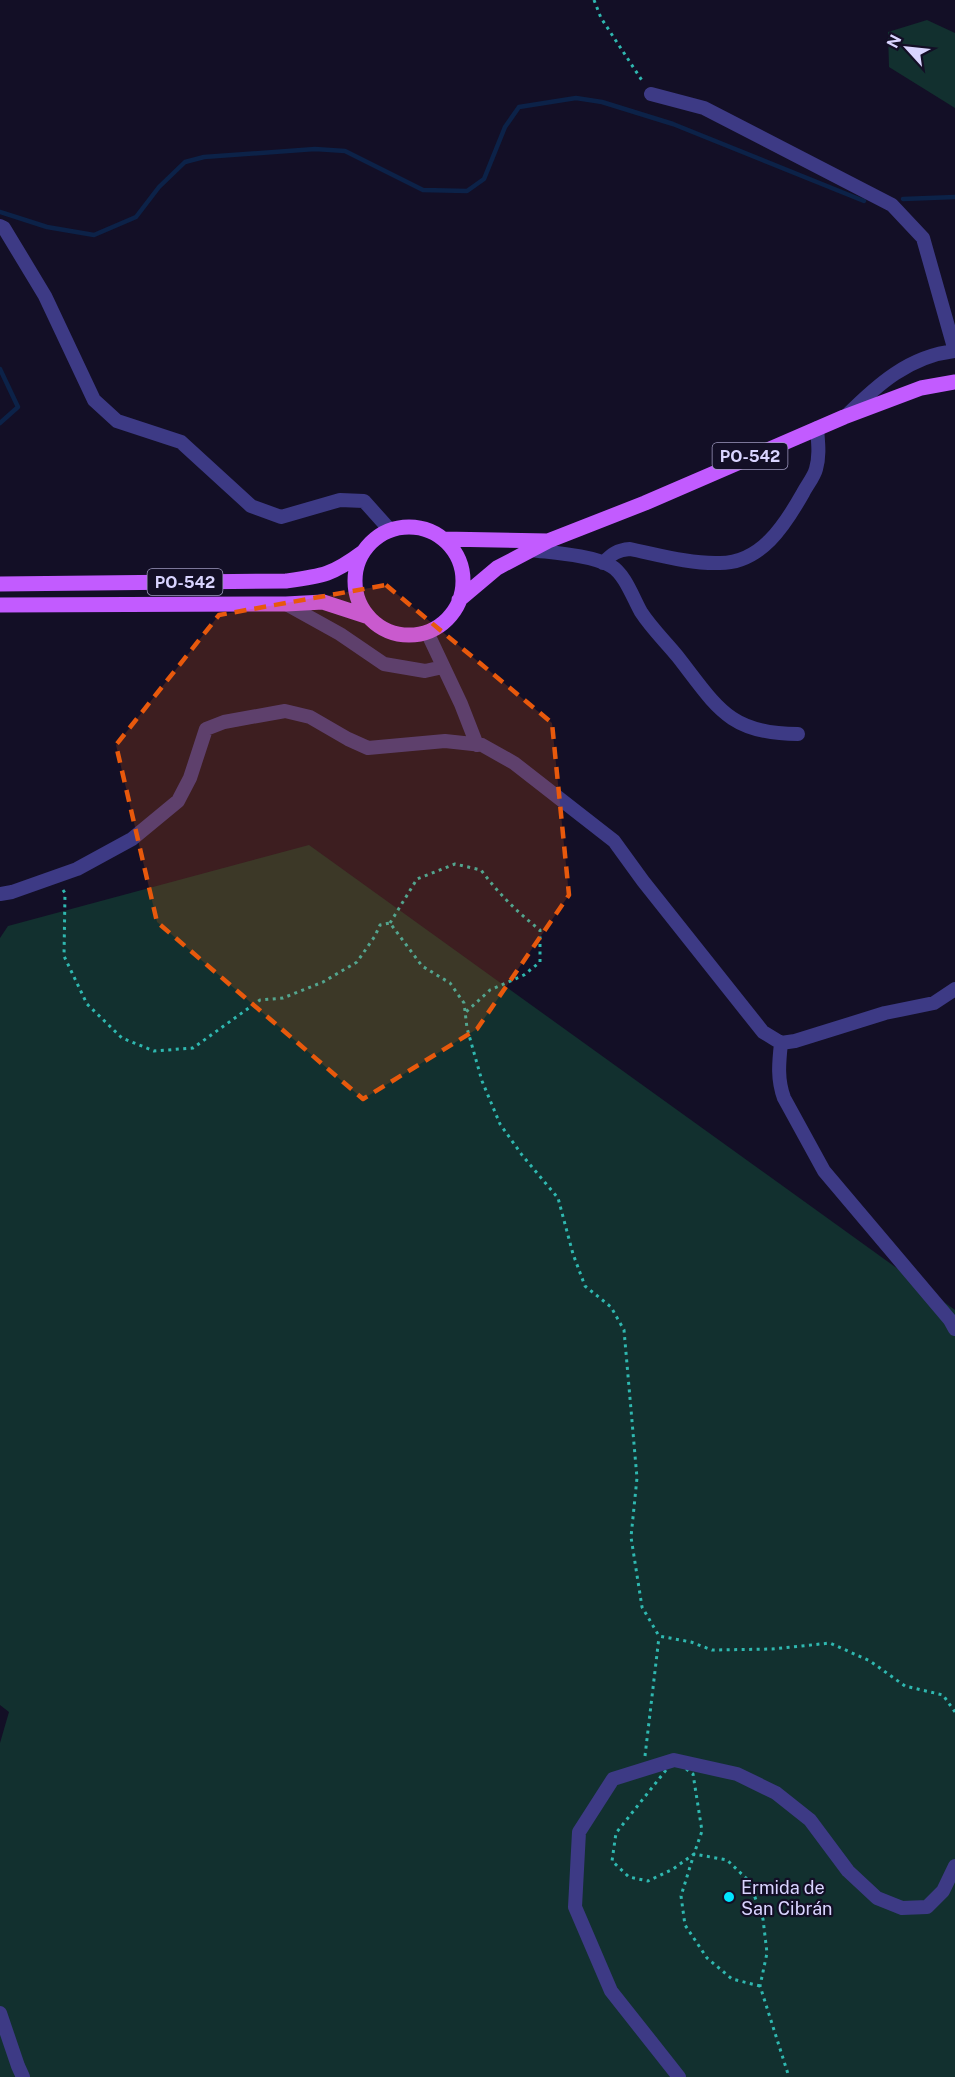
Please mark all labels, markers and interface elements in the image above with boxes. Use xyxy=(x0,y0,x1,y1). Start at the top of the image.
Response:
north arrow xyxy=(877,18,937,78)
text: N xyxy=(883,32,905,51)
road number: PO-542 xyxy=(712,443,788,469)
road number: PO-542 xyxy=(148,569,222,595)
place label: Ermida de San Cibrán xyxy=(741,1877,832,1919)
marker: Ermida de San Cibrán xyxy=(722,1890,736,1904)

